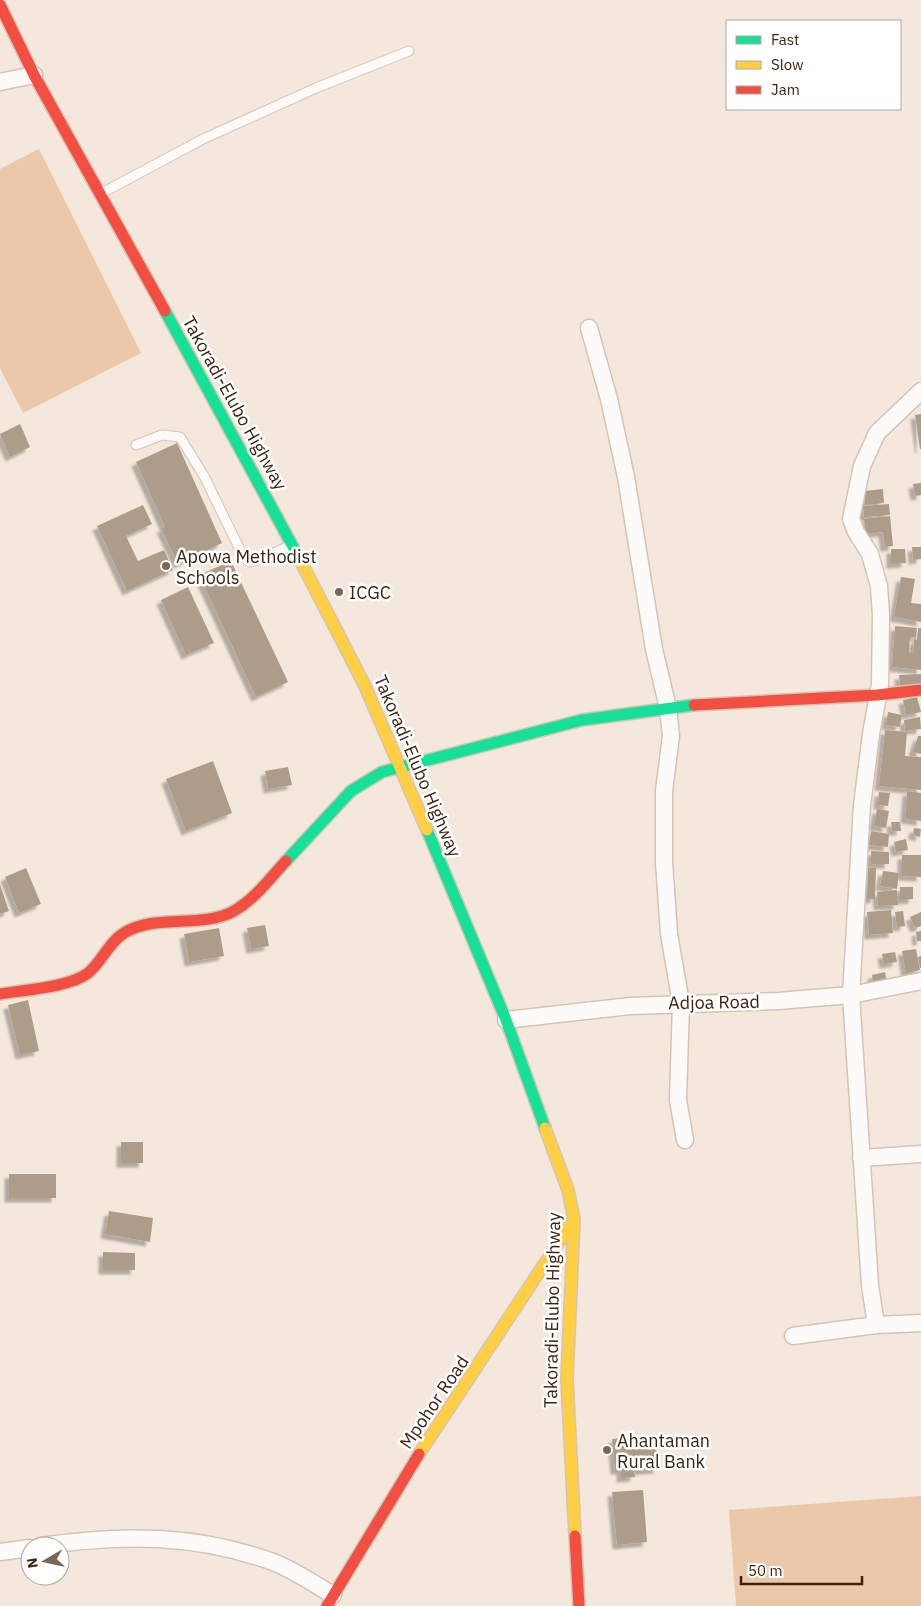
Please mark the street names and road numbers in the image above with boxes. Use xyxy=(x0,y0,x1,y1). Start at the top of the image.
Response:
street label: Takoradi-Elubo Highway xyxy=(178,312,292,494)
street label: Takoradi-Elubo Highway xyxy=(369,671,467,861)
street label: Adjoa Road xyxy=(668,990,760,1014)
street label: Takoradi-Elubo Highway xyxy=(539,1212,565,1408)
street label: Mpohor Road xyxy=(394,1351,474,1453)

